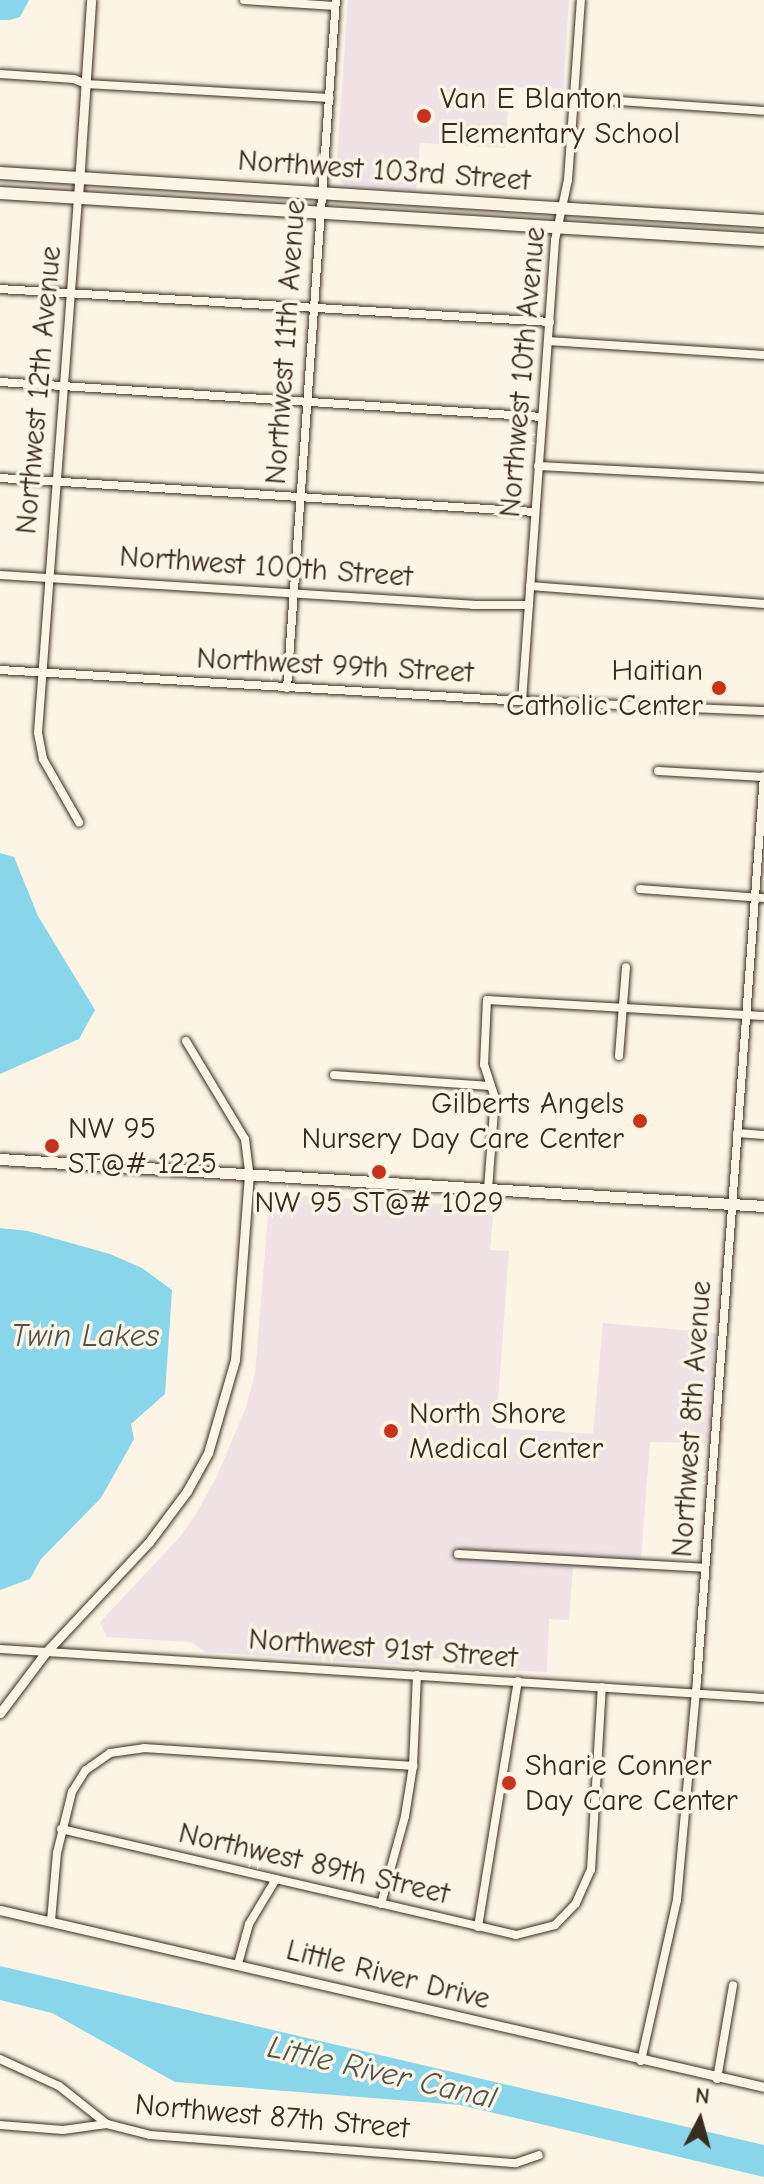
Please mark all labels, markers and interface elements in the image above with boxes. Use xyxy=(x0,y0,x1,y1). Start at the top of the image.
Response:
place label: Van E Blanton Elementary School xyxy=(440,81,680,152)
marker: Van E Blanton Elementary School xyxy=(415,107,433,125)
street label: Northwest 103rd Street xyxy=(237,143,531,199)
street label: Northwest 11th Avenue xyxy=(258,198,314,486)
street label: Northwest 10th Avenue xyxy=(492,225,554,519)
street label: Northwest 12th Avenue xyxy=(8,244,70,536)
street label: Northwest 100th Street xyxy=(118,539,414,595)
street label: Northwest 99th Street xyxy=(196,641,474,691)
place label: Haitian Catholic Center xyxy=(506,653,703,724)
marker: Haitian Catholic Center xyxy=(710,679,728,697)
place label: Gilberts Angels Nursery Day Care Center xyxy=(302,1086,624,1156)
place label: NW 95 ST@# 1225 xyxy=(68,1111,217,1182)
marker: Gilberts Angels Nursery Day Care Center xyxy=(631,1112,649,1130)
marker: NW 95 ST@# 1225 xyxy=(43,1137,61,1155)
marker: NW 95 ST@# 1029 xyxy=(370,1163,388,1181)
place label: NW 95 ST@# 1029 xyxy=(254,1185,504,1221)
street label: Northwest 8th Avenue xyxy=(664,1279,720,1559)
water label: Twin Lakes xyxy=(11,1317,159,1355)
place label: North Shore Medical Center xyxy=(409,1396,603,1466)
marker: North Shore Medical Center xyxy=(380,1420,402,1442)
street label: Northwest 91st Street xyxy=(247,1622,519,1676)
place label: Sharie Conner Day Care Center xyxy=(525,1748,738,1818)
marker: Sharie Conner Day Care Center xyxy=(500,1774,518,1792)
street label: Northwest 89th Street xyxy=(175,1815,453,1913)
street label: Little River Drive xyxy=(282,1932,494,2018)
water label: Little River Canal xyxy=(264,2028,500,2118)
north arrow xyxy=(660,2080,740,2160)
text: N xyxy=(694,2082,711,2110)
street label: Northwest 87th Street xyxy=(133,2087,411,2147)

